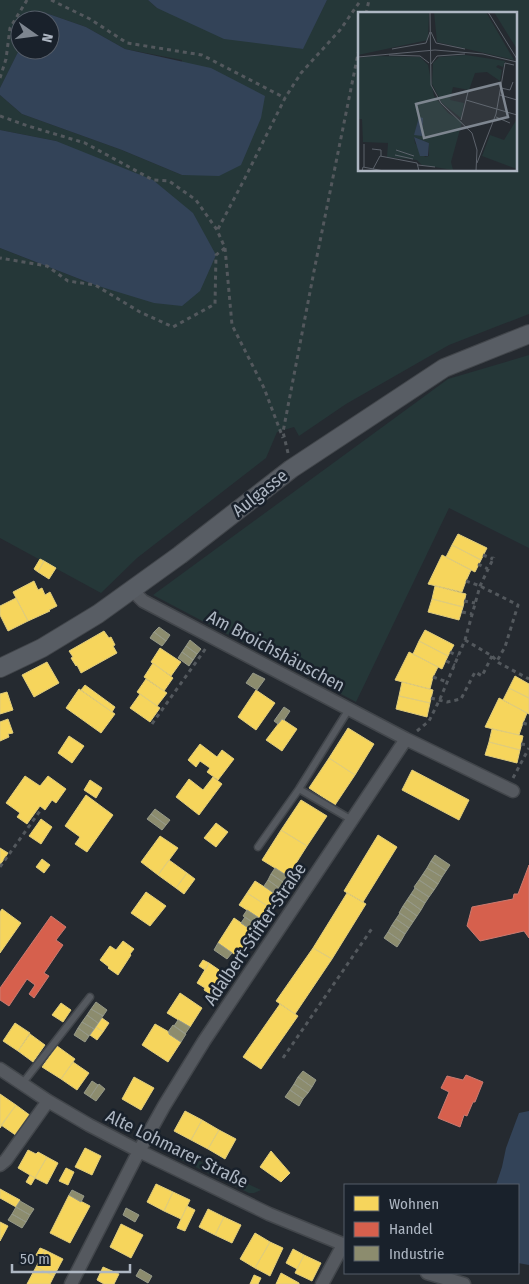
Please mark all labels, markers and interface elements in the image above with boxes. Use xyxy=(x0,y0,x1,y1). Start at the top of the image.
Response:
north arrow xyxy=(10,10,60,60)
inset map xyxy=(358,12,516,171)
text: N xyxy=(38,32,56,44)
street label: Aulgasse xyxy=(228,464,292,522)
street label: Am Broichshäuschen xyxy=(203,605,349,697)
street label: Adalbert-Stifter-Straße xyxy=(199,858,311,1009)
street label: Alte Lohmarer Straße xyxy=(102,1105,252,1193)
legend xyxy=(344,1184,519,1274)
text: Wohnen xyxy=(389,1195,439,1213)
text: Handel xyxy=(389,1220,433,1238)
scale bar xyxy=(12,1242,130,1274)
text: Industrie xyxy=(389,1245,444,1263)
text: 50 m xyxy=(20,1250,50,1268)

